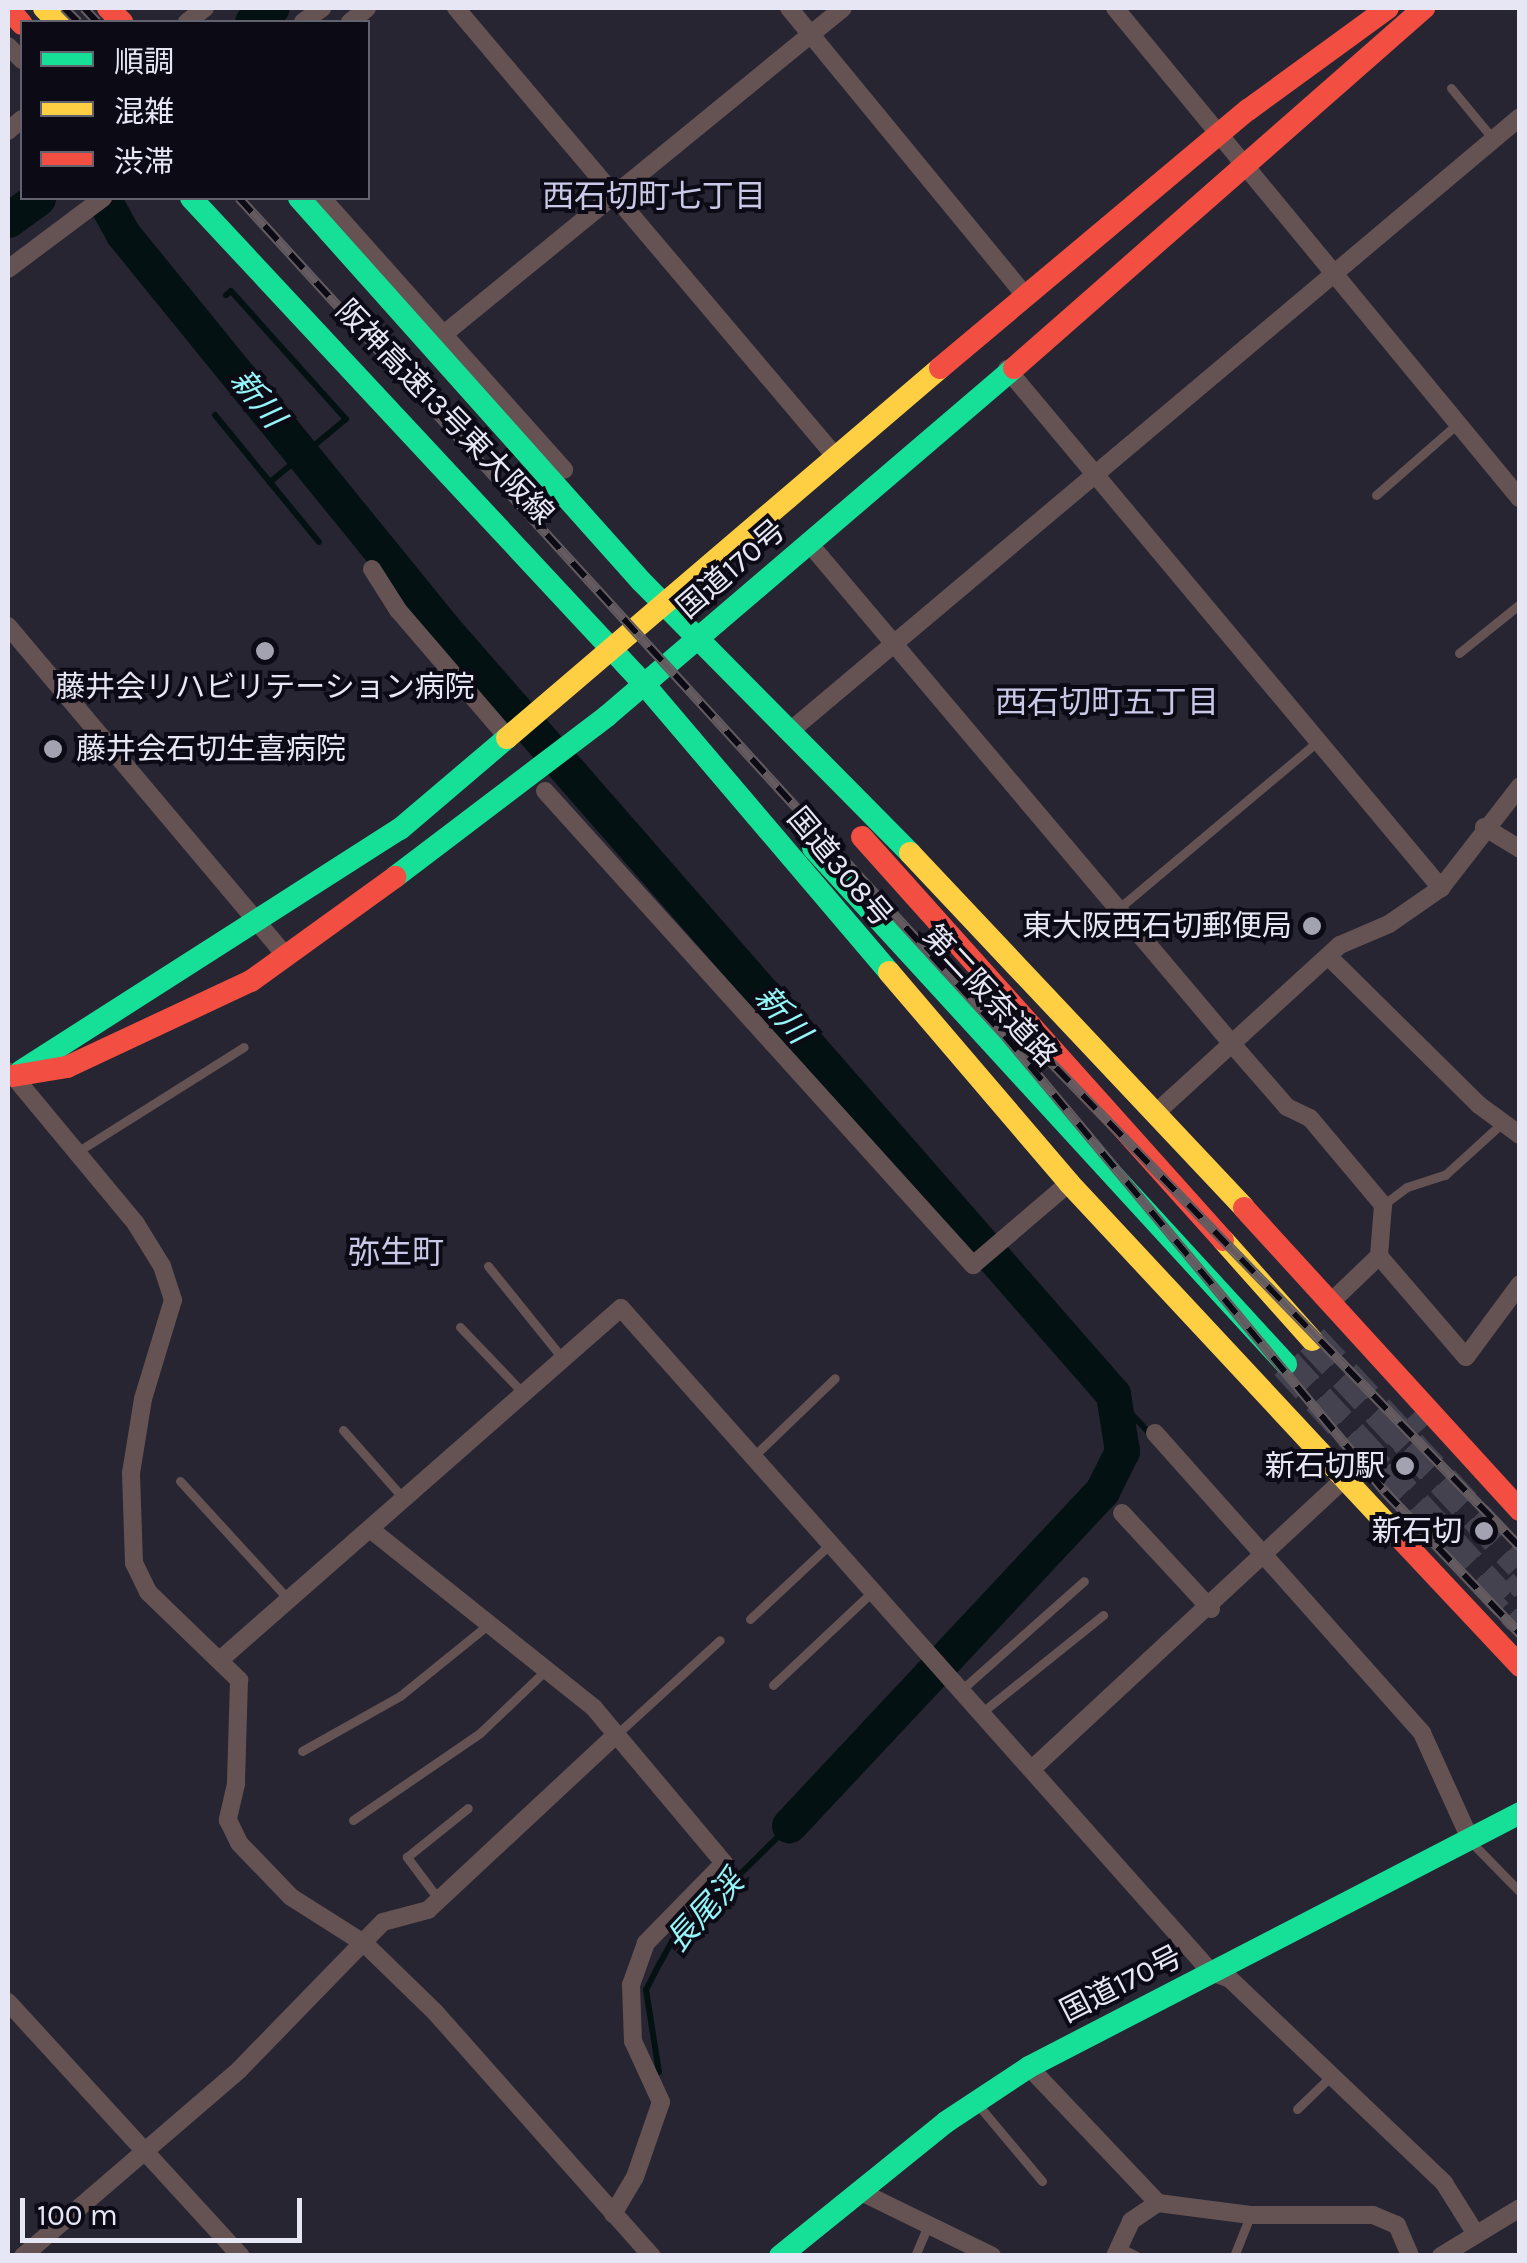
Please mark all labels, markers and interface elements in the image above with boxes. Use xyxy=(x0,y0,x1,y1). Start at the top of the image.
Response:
legend xyxy=(20,20,370,200)
text: 順調 xyxy=(114,44,174,80)
text: 混雑 xyxy=(114,94,174,130)
text: 渋滞 xyxy=(114,144,174,180)
district label: 西石切町七丁目 xyxy=(542,178,766,216)
street label: 阪神高速13号東大阪線 xyxy=(329,292,561,532)
water label: 新川 xyxy=(222,362,292,436)
street label: 国道170号 xyxy=(669,512,793,626)
marker: 藤井会リハビリテーション病院 xyxy=(252,638,278,664)
place label: 藤井会リハビリテーション病院 xyxy=(55,669,475,705)
district label: 西石切町五丁目 xyxy=(995,684,1219,722)
place label: 藤井会石切生喜病院 xyxy=(76,731,346,767)
marker: 藤井会石切生喜病院 xyxy=(40,736,66,762)
street label: 国道308号 xyxy=(780,800,900,934)
place label: 東大阪西石切郵便局 xyxy=(1022,908,1292,944)
marker: 東大阪西石切郵便局 xyxy=(1301,915,1323,937)
street label: 第二阪奈道路 xyxy=(915,918,1065,1074)
water label: 新川 xyxy=(747,978,817,1052)
district label: 弥生町 xyxy=(348,1234,444,1272)
place label: 新石切駅 xyxy=(1265,1448,1385,1484)
marker: 新石切駅 xyxy=(1394,1455,1416,1477)
place label: 新石切 xyxy=(1372,1513,1462,1549)
marker: 新石切 xyxy=(1471,1518,1497,1544)
water label: 長尾渓 xyxy=(658,1864,752,1960)
street label: 国道170号 xyxy=(1054,1938,1188,2030)
scale bar xyxy=(25,2178,308,2240)
text: 100 m xyxy=(37,2197,118,2233)

